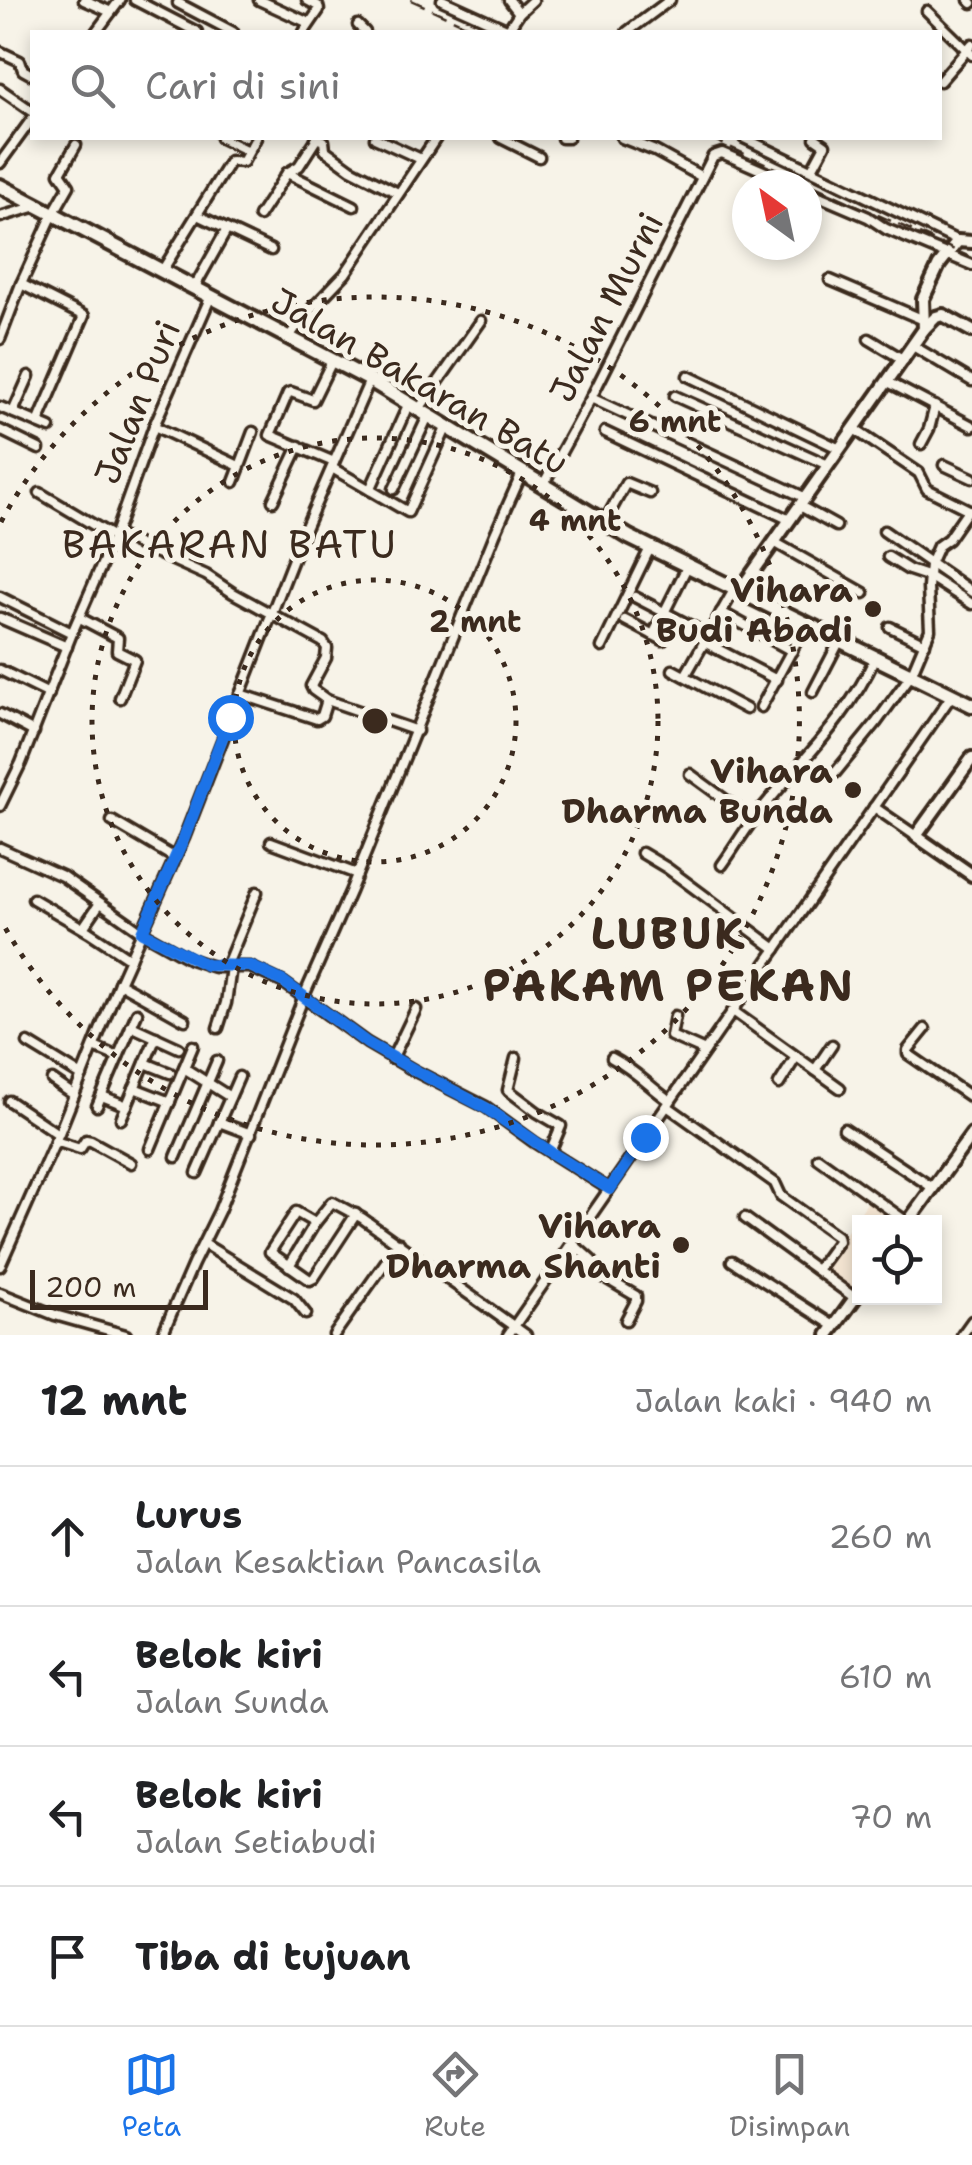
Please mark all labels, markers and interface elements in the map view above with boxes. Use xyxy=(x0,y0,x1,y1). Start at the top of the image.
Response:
search box xyxy=(30,30,942,140)
icon: search xyxy=(65,58,120,113)
text: Cari di sini xyxy=(145,60,341,111)
north arrow xyxy=(732,170,822,260)
street label: Jalan Murni xyxy=(538,204,674,410)
street label: Jalan Bakaran Batu xyxy=(263,277,577,485)
street label: Jalan Puri xyxy=(83,313,191,491)
text: 6 mnt xyxy=(629,401,721,442)
text: 4 mnt xyxy=(529,500,621,541)
district label: BAKARAN BATU xyxy=(62,517,398,571)
place label: Vihara Budi Abadi xyxy=(656,566,853,653)
marker: Vihara Budi Abadi xyxy=(862,598,884,620)
text: 2 mnt xyxy=(429,601,521,642)
route start xyxy=(208,695,254,741)
centre of rings xyxy=(357,703,393,739)
place label: Vihara Dharma Bunda xyxy=(561,747,833,834)
marker: Vihara Dharma Bunda xyxy=(842,779,864,801)
district label: LUBUK PAKAM PEKAN xyxy=(482,903,856,1015)
route end xyxy=(623,1115,669,1161)
place label: Vihara Dharma Shanti xyxy=(386,1202,661,1289)
map controls xyxy=(852,1215,942,1305)
button: locate xyxy=(852,1215,942,1305)
marker: Vihara Dharma Shanti xyxy=(670,1234,692,1256)
scale bar xyxy=(30,1265,208,1310)
text: 200 m xyxy=(45,1268,136,1306)
text: 12 mnt xyxy=(40,1372,188,1428)
text: Jalan kaki · 940 m xyxy=(635,1379,932,1422)
text: Lurus xyxy=(135,1489,242,1540)
icon: ahead xyxy=(40,1509,95,1564)
text: 260 m xyxy=(829,1515,932,1558)
text: Jalan Kesaktian Pancasila xyxy=(135,1540,541,1583)
text: Belok kiri xyxy=(135,1629,323,1680)
icon: left xyxy=(40,1649,95,1704)
text: 610 m xyxy=(839,1655,932,1698)
text: Jalan Sunda xyxy=(135,1680,329,1723)
text: Belok kiri xyxy=(135,1769,323,1820)
icon: left xyxy=(40,1789,95,1844)
text: 70 m xyxy=(849,1795,932,1838)
text: Jalan Setiabudi xyxy=(135,1820,377,1863)
icon: arrive xyxy=(40,1929,95,1984)
text: Tiba di tujuan xyxy=(135,1931,411,1982)
tab: Peta xyxy=(122,2047,181,2145)
tab: Rute xyxy=(424,2047,486,2145)
tab: Disimpan xyxy=(729,2047,850,2145)

